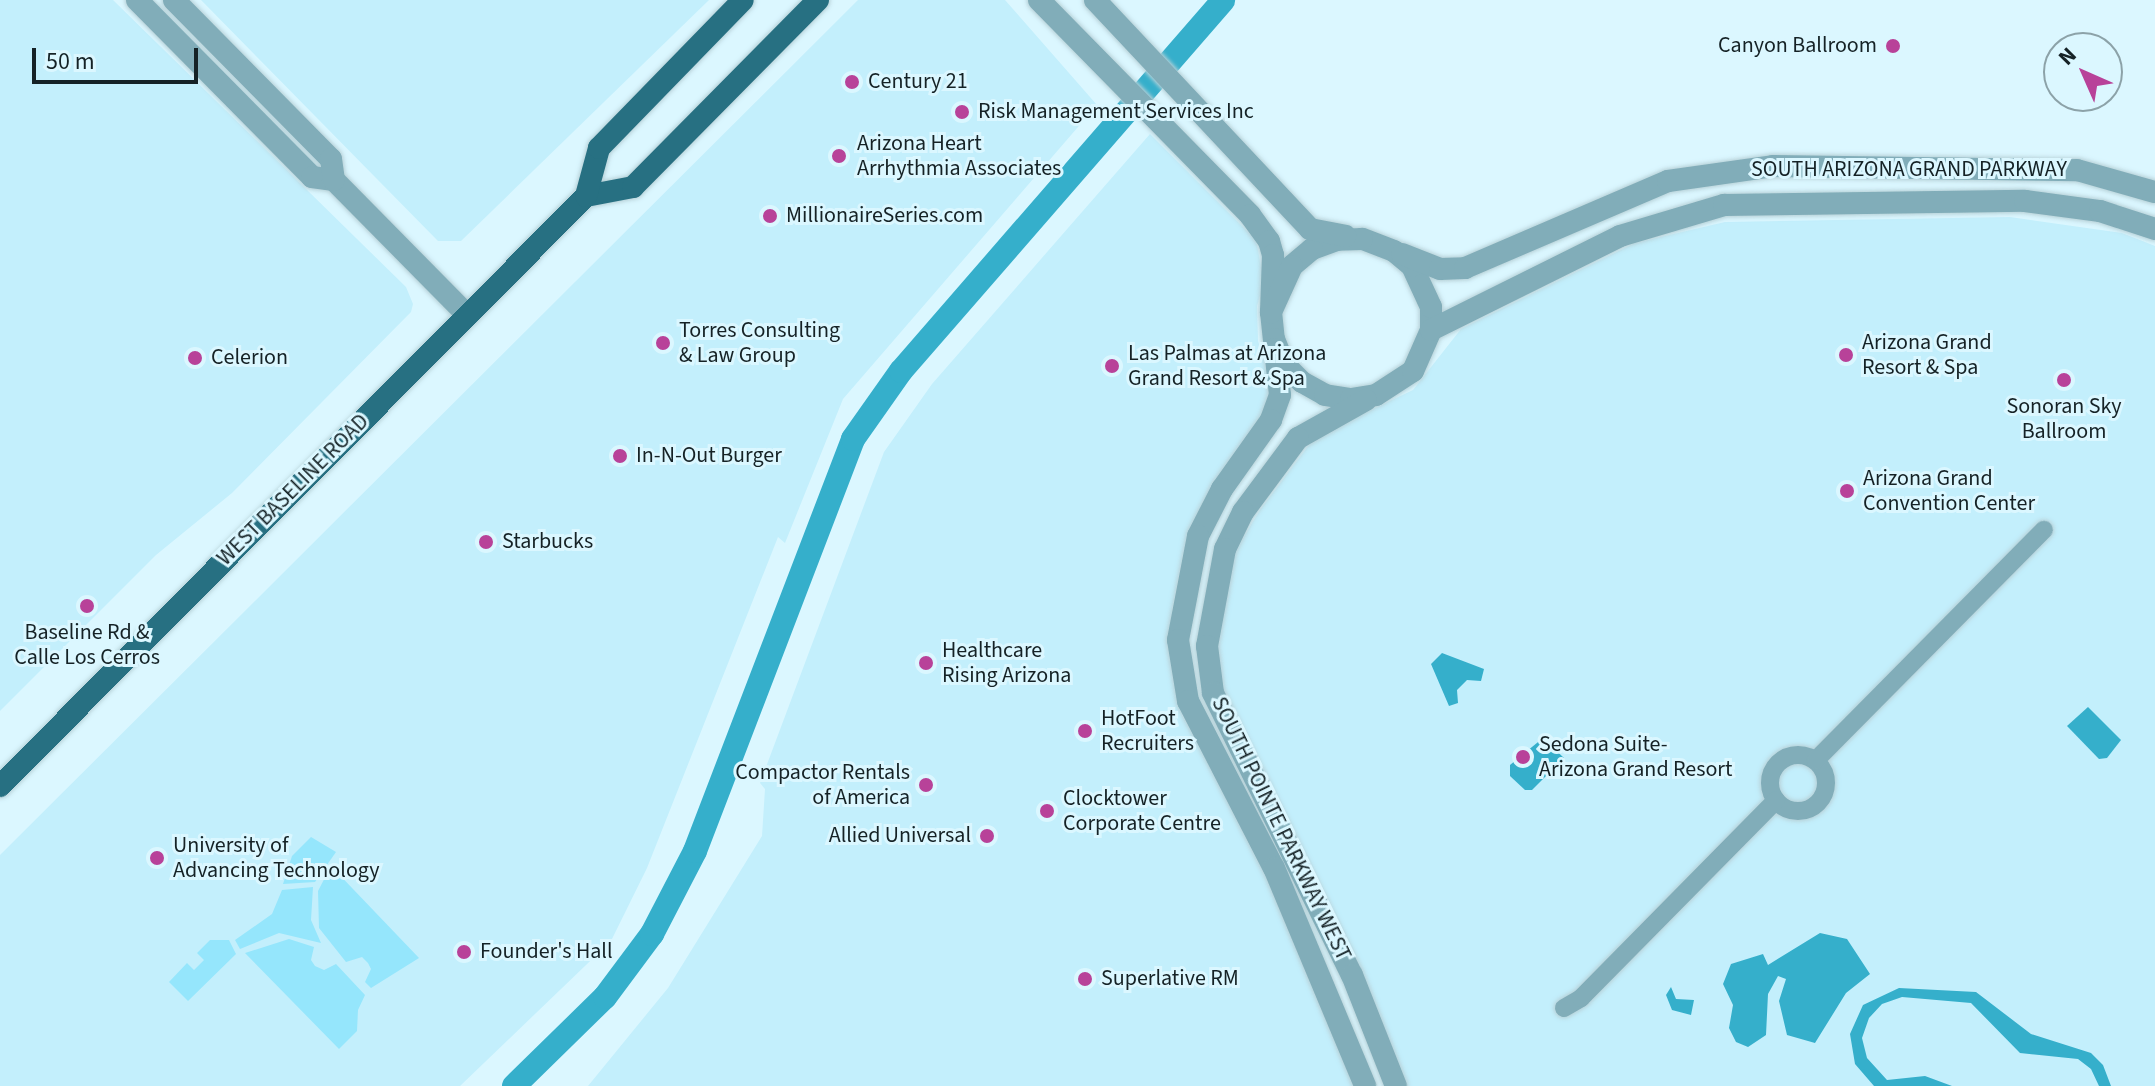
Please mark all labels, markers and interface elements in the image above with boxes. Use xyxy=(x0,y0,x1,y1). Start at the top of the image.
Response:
scale bar xyxy=(36,32,202,82)
north arrow xyxy=(2043,32,2123,112)
place label: Canyon Ballroom xyxy=(1718,33,1877,59)
marker: Canyon Ballroom xyxy=(1884,37,1902,55)
text: N xyxy=(2051,40,2084,73)
text: 50 m xyxy=(46,44,95,79)
place label: Century 21 xyxy=(868,69,968,95)
marker: Century 21 xyxy=(843,73,861,91)
place label: Risk Management Services Inc xyxy=(978,99,1254,125)
marker: Risk Management Services Inc xyxy=(953,103,971,121)
place label: Arizona Heart Arrhythmia Associates xyxy=(857,130,1061,182)
marker: Arizona Heart Arrhythmia Associates xyxy=(828,145,850,167)
street label: SOUTH ARIZONA GRAND PARKWAY xyxy=(1751,157,2067,183)
place label: MillionaireSeries.com xyxy=(786,203,983,229)
marker: MillionaireSeries.com xyxy=(761,207,779,225)
place label: Torres Consulting & Law Group xyxy=(679,317,840,368)
place label: Arizona Grand Resort & Spa xyxy=(1862,329,1992,380)
marker: Torres Consulting & Law Group xyxy=(654,334,672,352)
place label: Las Palmas at Arizona Grand Resort & Spa xyxy=(1128,340,1326,392)
place label: Celerion xyxy=(211,345,288,371)
marker: Arizona Grand Resort & Spa xyxy=(1837,346,1855,364)
marker: Celerion xyxy=(186,349,204,367)
marker: Las Palmas at Arizona Grand Resort & Spa xyxy=(1103,357,1121,375)
marker: Sonoran Sky Ballroom xyxy=(2055,371,2073,389)
place label: Sonoran Sky Ballroom xyxy=(2006,393,2122,444)
street label: WEST BASELINE ROAD xyxy=(212,409,374,571)
place label: In-N-Out Burger xyxy=(636,443,782,469)
marker: In-N-Out Burger xyxy=(611,447,629,465)
place label: Arizona Grand Convention Center xyxy=(1863,465,2035,516)
marker: Arizona Grand Convention Center xyxy=(1838,482,1856,500)
place label: Starbucks xyxy=(502,529,593,555)
marker: Starbucks xyxy=(477,533,495,551)
marker: Baseline Rd & Calle Los Cerros xyxy=(78,597,96,615)
place label: Baseline Rd & Calle Los Cerros xyxy=(14,619,160,670)
place label: Healthcare Rising Arizona xyxy=(942,637,1071,688)
marker: Healthcare Rising Arizona xyxy=(917,654,935,672)
street label: SOUTH POINTE PARKWAY WEST xyxy=(1206,693,1356,965)
place label: HotFoot Recruiters xyxy=(1101,705,1194,756)
marker: HotFoot Recruiters xyxy=(1076,722,1094,740)
place label: Sedona Suite- Arizona Grand Resort xyxy=(1539,731,1732,782)
marker: Sedona Suite- Arizona Grand Resort xyxy=(1514,748,1532,766)
place label: Compactor Rentals of America xyxy=(735,759,910,810)
marker: Compactor Rentals of America xyxy=(917,776,935,794)
place label: Clocktower Corporate Centre xyxy=(1063,785,1221,836)
marker: Clocktower Corporate Centre xyxy=(1038,802,1056,820)
place label: Allied Universal xyxy=(829,823,971,849)
marker: Allied Universal xyxy=(978,827,996,845)
place label: University of Advancing Technology xyxy=(173,832,380,884)
marker: University of Advancing Technology xyxy=(148,849,166,867)
place label: Founder's Hall xyxy=(480,939,613,965)
marker: Founder's Hall xyxy=(455,943,473,961)
place label: Superlative RM xyxy=(1101,966,1239,992)
marker: Superlative RM xyxy=(1076,970,1094,988)

